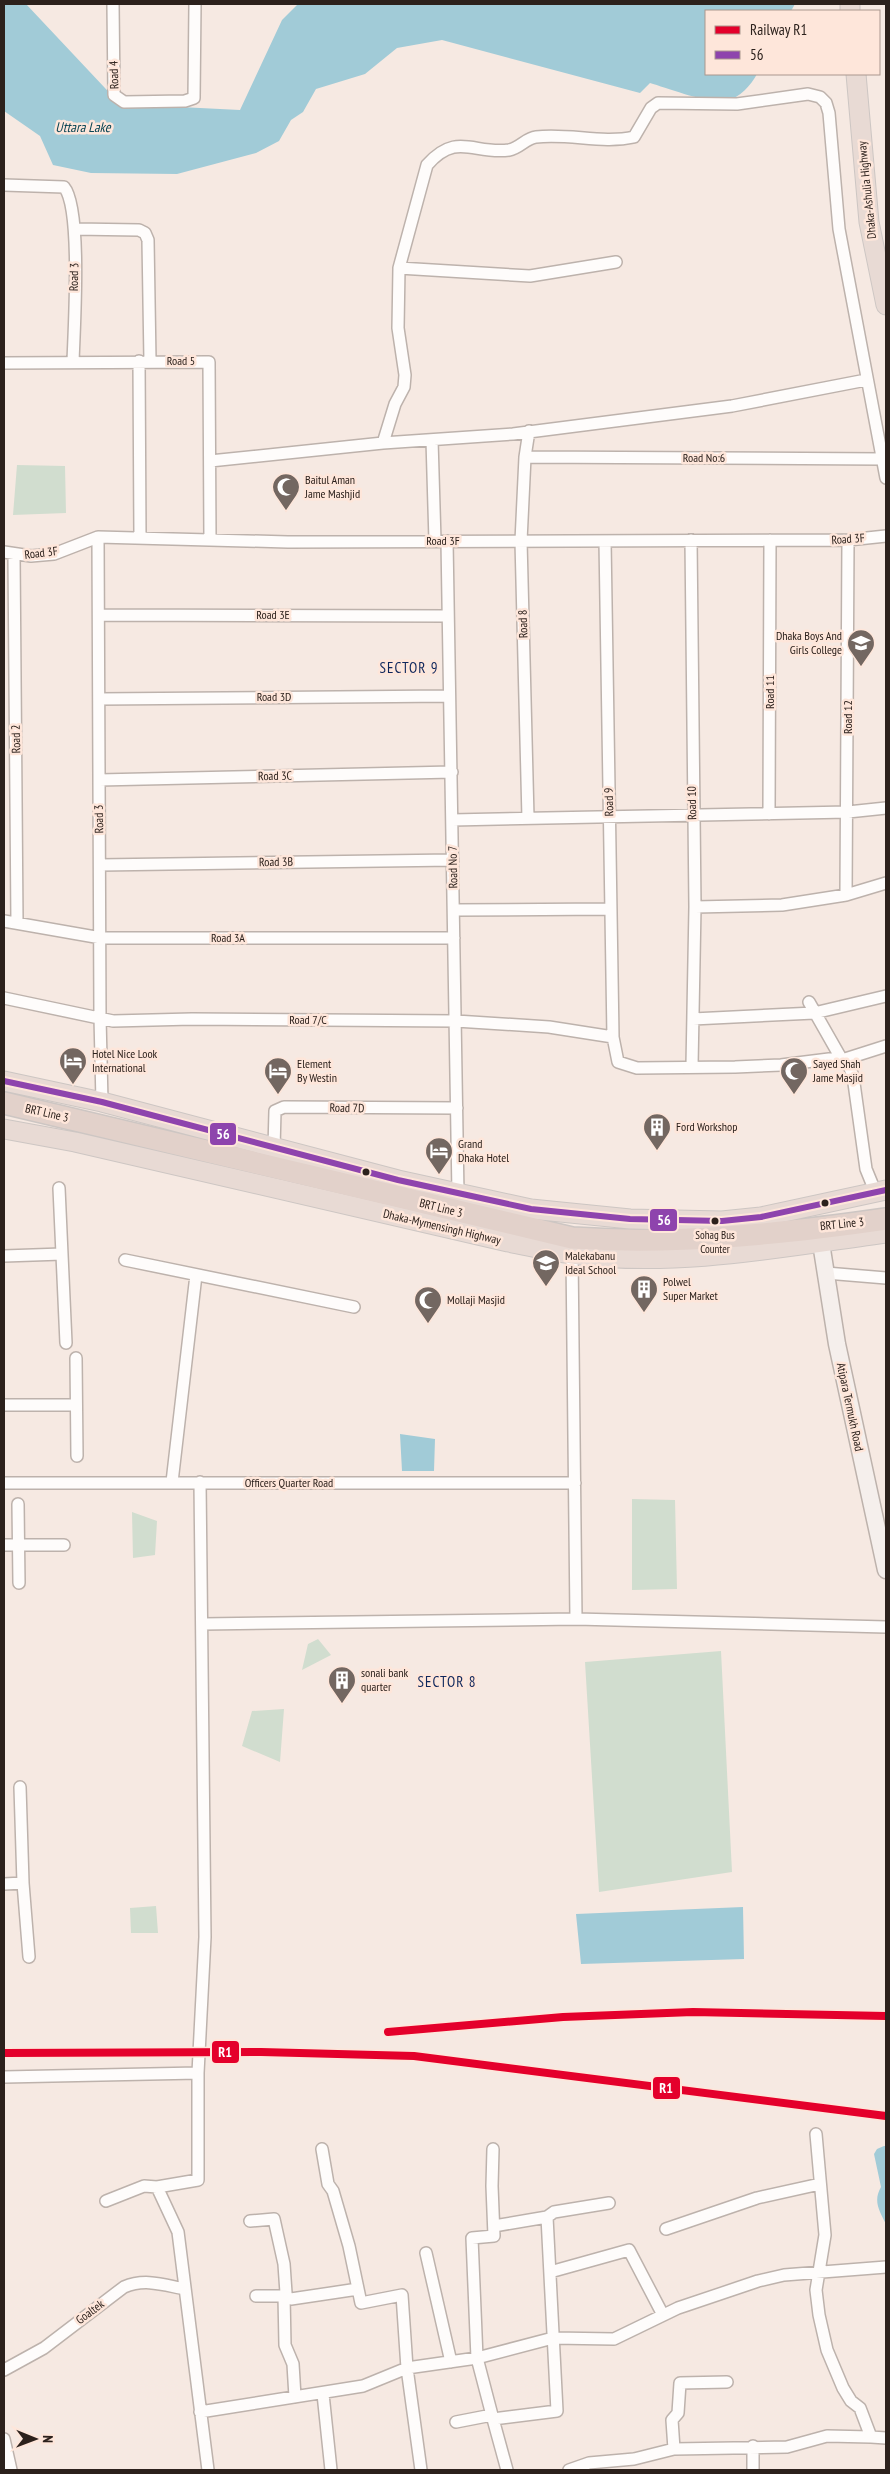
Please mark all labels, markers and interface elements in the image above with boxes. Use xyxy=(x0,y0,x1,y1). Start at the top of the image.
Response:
legend xyxy=(705,10,880,75)
text: Railway R1 xyxy=(750,20,807,39)
text: 56 xyxy=(750,45,764,64)
street label: Road 4 xyxy=(105,60,121,89)
water label: Uttara Lake xyxy=(55,118,112,136)
street label: Dhaka-Ashulia Highway xyxy=(854,140,879,240)
street label: Road 3 xyxy=(66,263,81,291)
street label: Road 5 xyxy=(167,353,195,368)
street label: Road No:6 xyxy=(683,450,725,465)
mosque icon: Baitul Aman Jame Mashjid xyxy=(271,472,301,511)
place label: Baitul Aman Jame Mashjid xyxy=(304,472,360,501)
street label: Road 3F xyxy=(831,530,865,547)
street label: Road 3F xyxy=(426,533,460,548)
street label: Road 3F xyxy=(23,543,58,562)
street label: Road 3E xyxy=(256,607,290,622)
street label: Road 8 xyxy=(515,610,530,638)
place label: Dhaka Boys And Girls College xyxy=(776,628,842,657)
school or university icon: Dhaka Boys And Girls College xyxy=(846,628,876,667)
district label: SECTOR 9 xyxy=(380,658,438,677)
street label: Road 11 xyxy=(762,675,777,709)
street label: Road 3D xyxy=(257,689,291,704)
street label: Road 12 xyxy=(840,700,855,734)
street label: Road 2 xyxy=(8,725,23,753)
street label: Road 3C xyxy=(258,768,293,783)
street label: Road 10 xyxy=(684,786,699,820)
street label: Road 9 xyxy=(601,788,616,816)
street label: Road 3 xyxy=(91,805,106,833)
street label: Road No 7 xyxy=(445,846,460,888)
street label: Road 3B xyxy=(259,854,293,869)
street label: Road 3A xyxy=(211,930,245,945)
street label: Road 7/C xyxy=(289,1012,327,1027)
hotel icon: Hotel Nice Look International xyxy=(58,1046,88,1085)
place label: Hotel Nice Look International xyxy=(92,1046,158,1075)
hotel icon: Element By Westin xyxy=(263,1056,293,1095)
place label: Element By Westin xyxy=(297,1056,337,1085)
mosque icon: Sayed Shah Jame Masjid xyxy=(779,1056,809,1095)
place label: Sayed Shah Jame Masjid xyxy=(812,1056,863,1085)
street label: BRT Line 3 xyxy=(24,1100,70,1125)
street label: Road 7D xyxy=(330,1100,364,1115)
building icon: Ford Workshop xyxy=(642,1112,672,1151)
place label: Ford Workshop xyxy=(676,1119,737,1134)
line badge: 56 xyxy=(209,1122,237,1146)
text: 56 xyxy=(216,1125,230,1143)
hotel icon: Grand Dhaka Hotel xyxy=(424,1136,454,1175)
place label: Grand Dhaka Hotel xyxy=(458,1136,509,1165)
unlabelled marker xyxy=(361,1167,371,1177)
street label: BRT Line 3 xyxy=(418,1195,464,1220)
unlabelled marker xyxy=(820,1198,830,1208)
street label: Dhaka-Mymensingh Highway xyxy=(382,1206,503,1247)
line badge: 56 xyxy=(649,1208,678,1232)
text: 56 xyxy=(657,1211,671,1229)
street label: BRT Line 3 xyxy=(819,1214,865,1233)
marker: Sohag Bus Counter xyxy=(710,1216,720,1226)
place label: Sohag Bus Counter xyxy=(695,1228,735,1256)
school or university icon: Malekabanu Ideal School xyxy=(531,1248,561,1287)
place label: Malekabanu Ideal School xyxy=(565,1248,616,1277)
building icon: Polwel Super Market xyxy=(629,1274,659,1313)
place label: Polwel Super Market xyxy=(663,1274,719,1303)
mosque icon: Mollaji Masjid xyxy=(413,1285,443,1324)
place label: Mollaji Masjid xyxy=(447,1292,505,1307)
street label: Atipara Termukh Road xyxy=(834,1361,867,1453)
street label: Officers Quarter Road xyxy=(245,1475,333,1490)
building icon: sonali bank quarter xyxy=(327,1665,357,1704)
place label: sonali bank quarter xyxy=(361,1665,409,1694)
district label: SECTOR 8 xyxy=(418,1672,476,1691)
line badge: R1 xyxy=(211,2040,240,2064)
text: R1 xyxy=(218,2043,232,2061)
line badge: R1 xyxy=(652,2076,681,2100)
text: R1 xyxy=(659,2079,673,2097)
street label: Goaltek xyxy=(73,2296,107,2327)
north arrow xyxy=(10,2414,60,2464)
text: N xyxy=(39,2435,57,2443)

